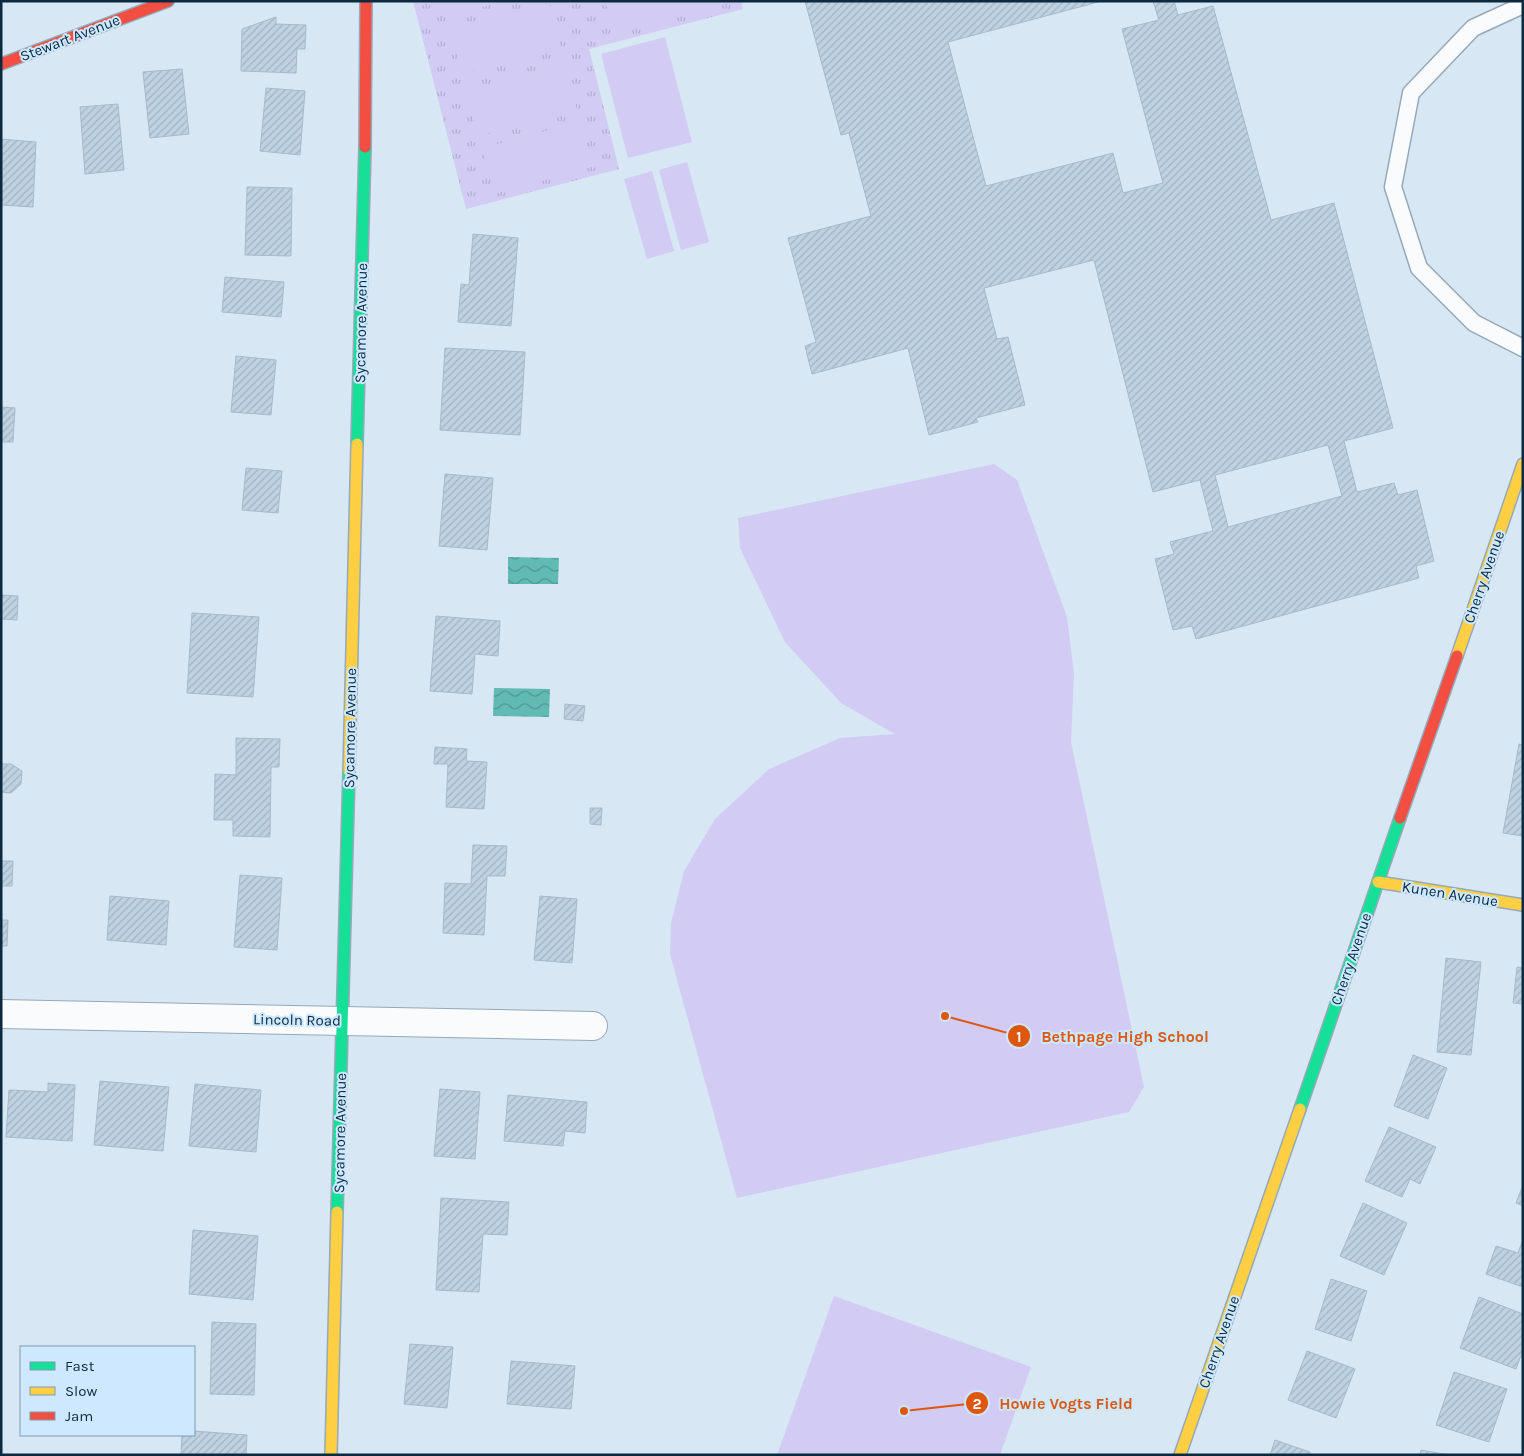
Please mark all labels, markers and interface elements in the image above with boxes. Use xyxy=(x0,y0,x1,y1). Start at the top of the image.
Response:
street label: Stewart Avenue xyxy=(18,11,122,65)
street label: Sycamore Avenue xyxy=(351,263,371,383)
street label: Cherry Avenue xyxy=(1460,528,1508,626)
street label: Sycamore Avenue xyxy=(340,668,360,788)
street label: Kunen Avenue xyxy=(1401,878,1499,910)
street label: Cherry Avenue xyxy=(1327,910,1375,1008)
street label: Lincoln Road xyxy=(253,1010,341,1030)
callout: Bethpage High School xyxy=(1006,1021,1219,1052)
text: Bethpage High School xyxy=(1041,1027,1209,1046)
text: 1 xyxy=(1016,1028,1022,1046)
street label: Sycamore Avenue xyxy=(330,1073,350,1193)
street label: Cherry Avenue xyxy=(1195,1293,1243,1391)
legend xyxy=(20,1346,195,1436)
text: Fast xyxy=(65,1357,95,1375)
text: Slow xyxy=(65,1382,97,1400)
callout: Howie Vogts Field xyxy=(964,1388,1143,1419)
text: Howie Vogts Field xyxy=(999,1394,1133,1413)
text: 2 xyxy=(972,1395,982,1413)
text: Jam xyxy=(65,1407,93,1425)

